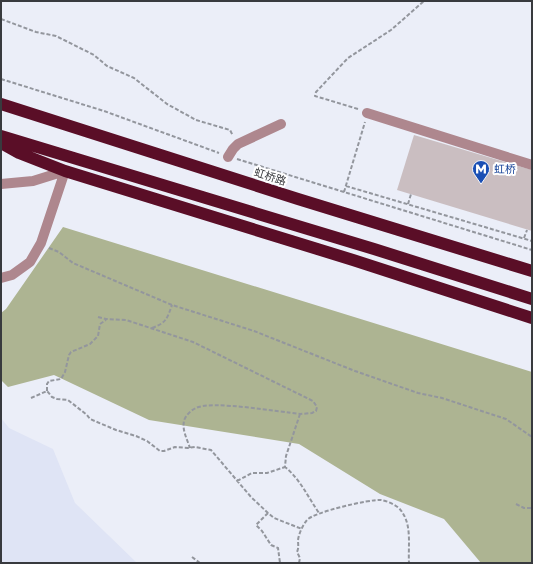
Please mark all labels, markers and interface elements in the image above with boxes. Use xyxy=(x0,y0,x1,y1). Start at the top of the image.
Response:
metro station icon: 虹桥 xyxy=(471,159,491,184)
place label: 虹桥 xyxy=(494,163,516,176)
street label: 虹桥路 xyxy=(252,166,288,188)

